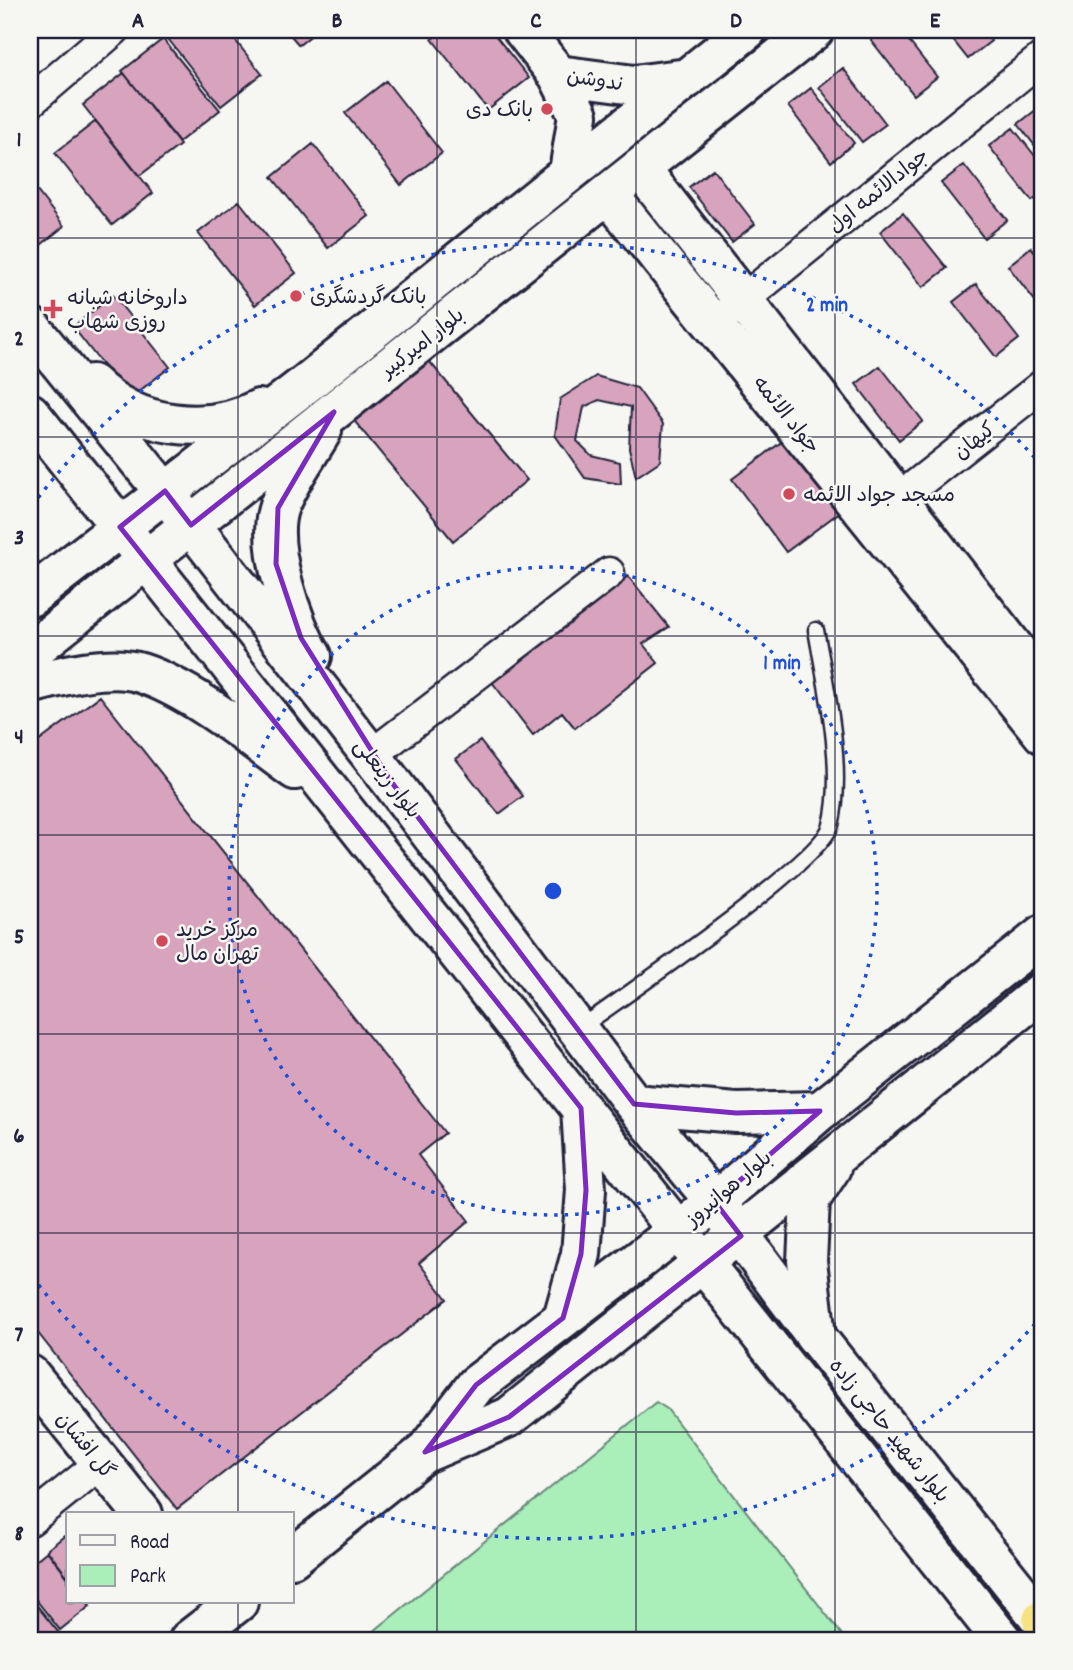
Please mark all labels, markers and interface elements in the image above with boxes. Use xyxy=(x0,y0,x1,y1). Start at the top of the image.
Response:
text: A xyxy=(132,6,144,39)
text: B xyxy=(332,6,343,39)
text: C xyxy=(530,6,542,39)
text: D xyxy=(730,6,742,39)
text: E xyxy=(930,6,941,39)
street label: ندوشن xyxy=(564,63,625,101)
place label: بانک دی xyxy=(466,97,533,127)
marker: بانک دی xyxy=(539,101,555,117)
text: 1 xyxy=(16,125,22,158)
street label: جوادالائمه اول xyxy=(823,142,937,242)
place label: بانک گردشگری xyxy=(310,284,427,314)
place label: داروخانه شبانه روزی شهاب xyxy=(67,285,188,339)
marker: بانک گردشگری xyxy=(288,288,304,304)
text: 2 min xyxy=(806,292,848,322)
marker: داروخانه شبانه روزی شهاب xyxy=(45,301,61,317)
street label: بلوار امیرکبیر xyxy=(374,302,472,388)
text: 2 xyxy=(14,324,24,357)
street label: جواد الائمه xyxy=(744,370,826,462)
street label: کیهان xyxy=(948,416,1003,469)
place label: مسجد جواد الائمه xyxy=(803,482,955,512)
marker: مسجد جواد الائمه xyxy=(781,486,797,502)
text: 3 xyxy=(14,523,24,556)
text: 1 min xyxy=(763,650,801,680)
text: 4 xyxy=(14,722,24,755)
street label: بلوار زینعلی xyxy=(345,733,426,826)
centre of rings xyxy=(541,879,565,903)
place label: مرکز خرید تهران مال xyxy=(176,917,259,971)
text: 5 xyxy=(14,922,24,955)
marker: مرکز خرید تهران مال xyxy=(154,933,170,949)
text: 6 xyxy=(13,1121,25,1154)
street label: بلوار هوانیروز xyxy=(678,1145,780,1237)
text: 7 xyxy=(15,1320,24,1353)
street label: بلوار شهید حاجی زاده xyxy=(820,1353,955,1511)
street label: گل افشان xyxy=(47,1407,120,1487)
legend xyxy=(66,1512,294,1604)
text: 8 xyxy=(14,1519,24,1552)
text: Road xyxy=(130,1529,169,1559)
text: Park xyxy=(130,1563,166,1593)

